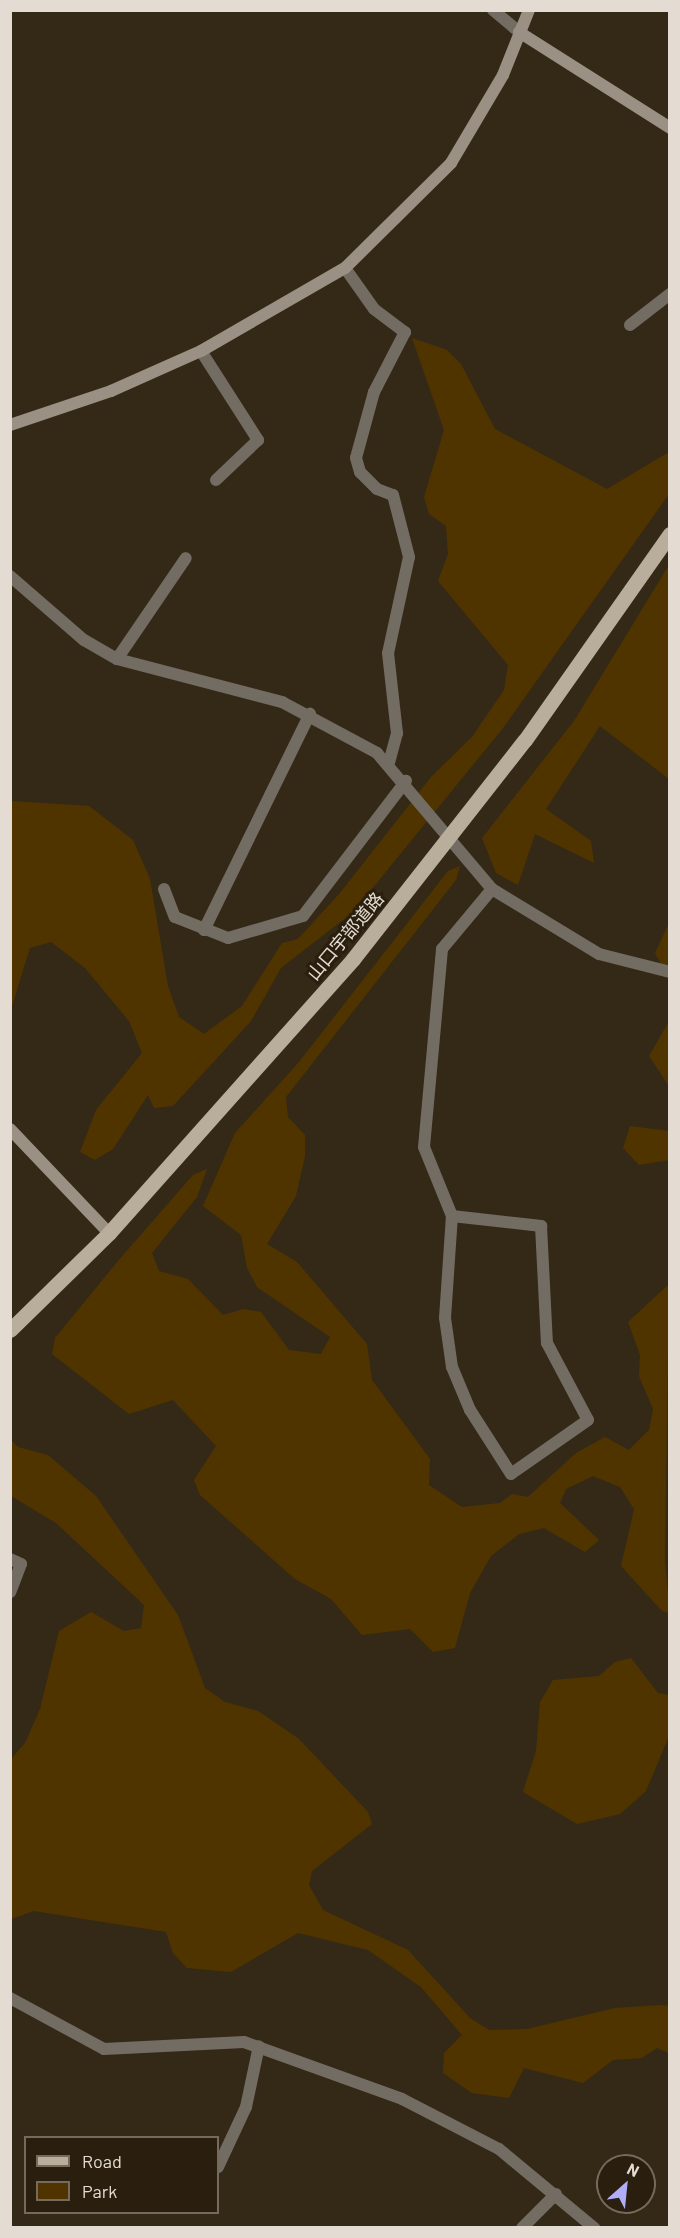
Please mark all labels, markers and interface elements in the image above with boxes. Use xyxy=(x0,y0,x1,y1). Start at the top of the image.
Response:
street label: 山口宇部道路 xyxy=(302,888,388,984)
legend xyxy=(24,2136,219,2214)
text: Road xyxy=(82,2150,122,2172)
north arrow xyxy=(596,2154,656,2214)
text: N xyxy=(624,2158,643,2180)
text: Park xyxy=(82,2180,117,2202)

